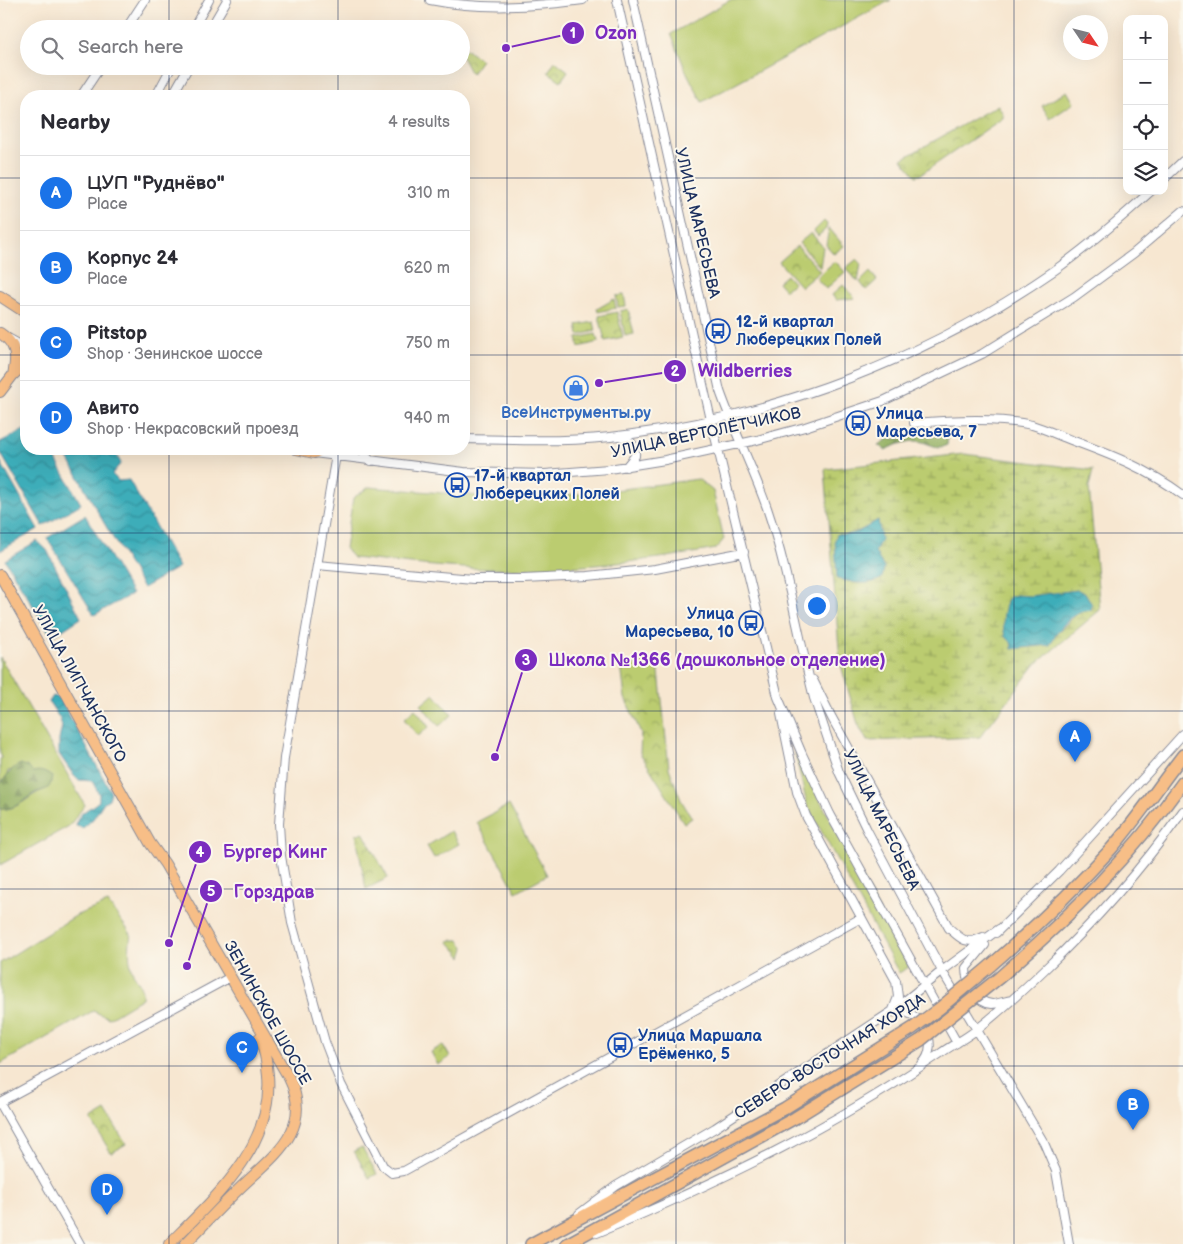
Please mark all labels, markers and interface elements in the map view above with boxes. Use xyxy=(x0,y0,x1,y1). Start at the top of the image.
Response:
north arrow xyxy=(1063,15,1108,60)
map controls xyxy=(1123,15,1168,195)
button: + xyxy=(1123,15,1168,60)
callout: Ozon xyxy=(560,16,647,49)
search box xyxy=(20,20,470,75)
text: Ozon xyxy=(595,23,637,44)
text: 1 xyxy=(570,24,576,43)
icon: search xyxy=(38,34,66,62)
text: Search here xyxy=(78,36,183,59)
button: − xyxy=(1123,60,1168,105)
button: locate xyxy=(1123,105,1168,150)
text: Nearby xyxy=(40,110,110,135)
text: 4 results xyxy=(388,113,450,132)
street label: УЛИЦА МАРЕСЬЕВА xyxy=(670,146,724,300)
button: layers xyxy=(1123,150,1168,195)
text: ЦУП "Руднёво" xyxy=(87,172,225,195)
text: A xyxy=(51,184,61,203)
text: 310 m xyxy=(407,184,450,203)
text: Place xyxy=(87,195,128,214)
text: Корпус 24 xyxy=(87,247,178,270)
text: B xyxy=(50,259,62,278)
text: 620 m xyxy=(404,259,450,278)
text: Place xyxy=(87,270,128,289)
place label: 12-й квартал Люберецких Полей xyxy=(735,313,882,350)
bus stop icon: 12-й квартал Люберецких Полей xyxy=(705,318,731,344)
text: Pitstop xyxy=(87,322,147,345)
text: C xyxy=(50,334,62,353)
text: 750 m xyxy=(406,334,450,353)
text: Shop · Зенинское шоссе xyxy=(87,345,263,364)
callout: Wildberries xyxy=(663,354,802,387)
text: Wildberries xyxy=(698,361,792,382)
text: 2 xyxy=(671,362,680,381)
shop icon: ВсеИнструменты.ру xyxy=(563,375,589,401)
text: Авито xyxy=(87,397,139,420)
street label: УЛИЦА ВЕРТОЛЁТЧИКОВ xyxy=(609,403,803,462)
place label: ВсеИнструменты.ру xyxy=(501,404,651,423)
place label: Улица Маресьева, 7 xyxy=(876,405,977,442)
text: D xyxy=(50,409,62,428)
text: 940 m xyxy=(404,409,450,428)
bus stop icon: Улица Маресьева, 7 xyxy=(845,410,871,436)
text: Shop · Некрасовский проезд xyxy=(87,420,298,439)
place label: 17-й квартал Люберецких Полей xyxy=(473,467,620,504)
bus stop icon: 17-й квартал Люберецких Полей xyxy=(444,472,470,498)
your location xyxy=(804,593,830,619)
street label: УЛИЦА ЛИПЧАНСКОГО xyxy=(28,602,130,766)
place label: Улица Маресьева, 10 xyxy=(625,605,735,642)
bus stop icon: Улица Маресьева, 10 xyxy=(738,610,764,636)
callout: Школа №1366 (дошкольное отделение) xyxy=(514,644,896,677)
text: Школа №1366 (дошкольное отделение) xyxy=(548,650,886,671)
text: 3 xyxy=(522,651,531,670)
pin: A xyxy=(1059,721,1091,762)
street label: УЛИЦА МАРЕСЬЕВА xyxy=(839,747,923,894)
callout: Бургер Кинг xyxy=(188,835,337,868)
text: Бургер Кинг xyxy=(223,842,327,863)
text: 4 xyxy=(196,843,205,862)
callout: Горздрав xyxy=(198,875,324,908)
text: 5 xyxy=(207,882,216,901)
text: Горздрав xyxy=(234,882,315,903)
street label: ЗЕНИНСКОЕ ШОССЕ xyxy=(220,938,314,1088)
street label: СЕВЕРО-ВОСТОЧНАЯ ХОРДА xyxy=(731,990,929,1124)
place label: Улица Маршала Ерёменко, 5 xyxy=(638,1027,762,1064)
pin: C xyxy=(226,1032,258,1073)
bus stop icon: Улица Маршала Ерёменко, 5 xyxy=(607,1032,633,1058)
pin: B xyxy=(1117,1089,1149,1130)
pin: D xyxy=(91,1174,123,1215)

